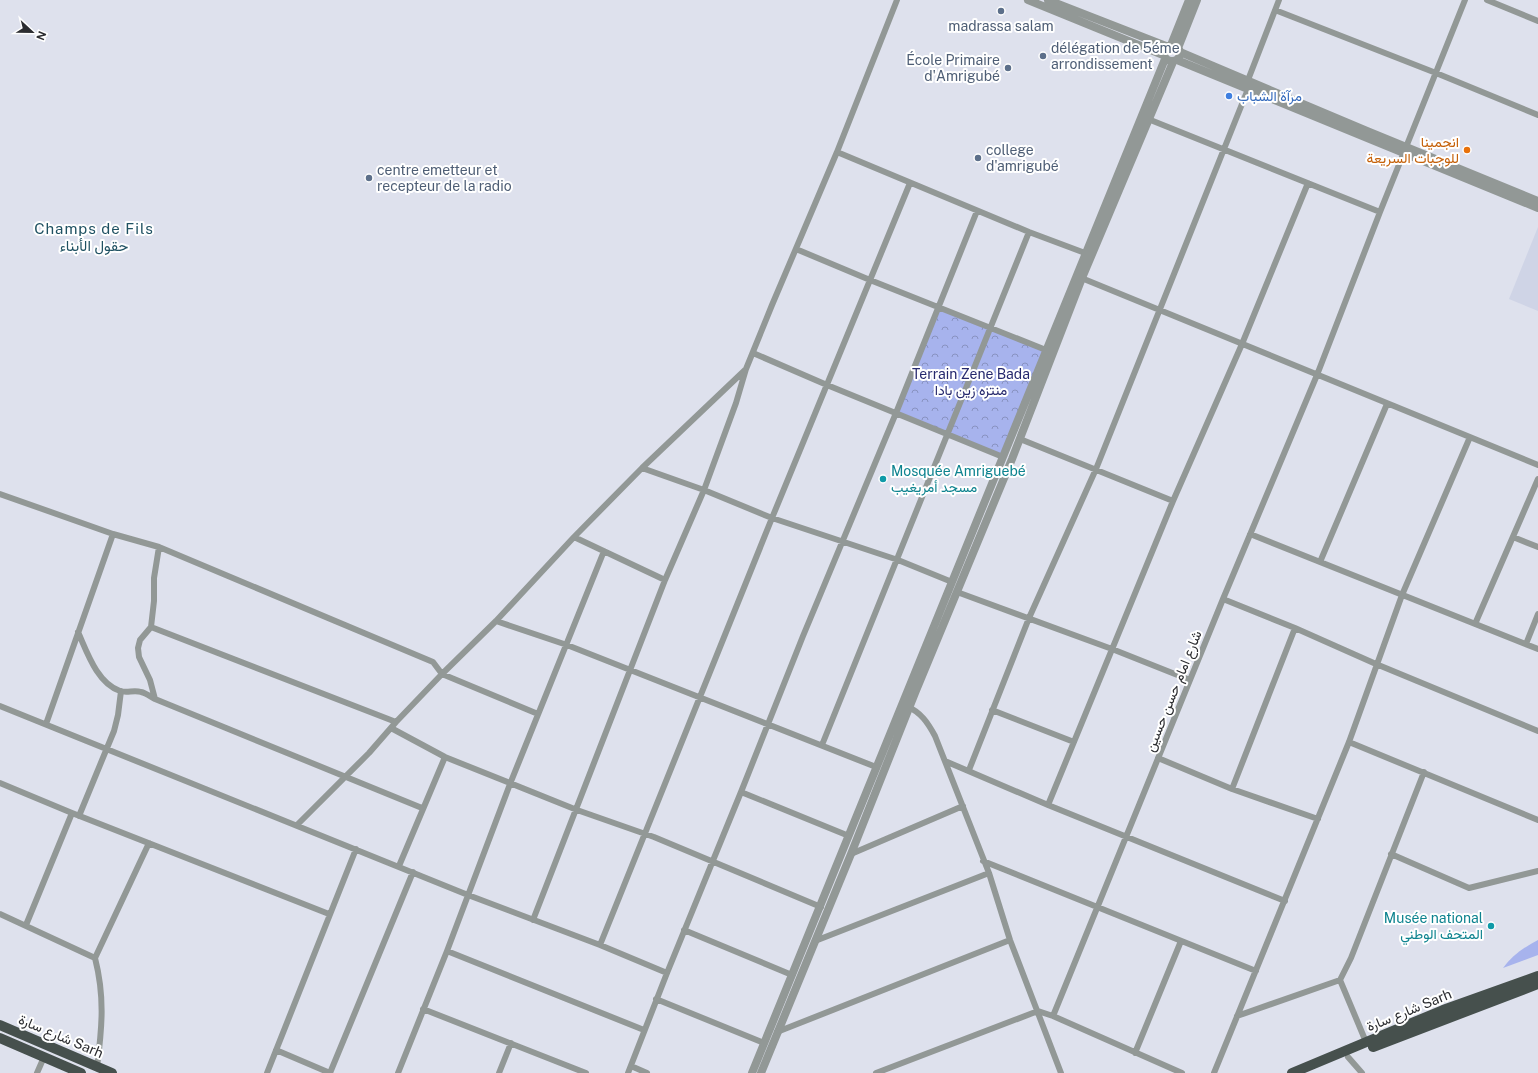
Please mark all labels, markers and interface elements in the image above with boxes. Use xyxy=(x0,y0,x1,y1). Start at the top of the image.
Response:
marker: madrassa salam xyxy=(996,6,1006,16)
north arrow xyxy=(12,12,52,52)
place label: madrassa salam xyxy=(948,18,1054,34)
text: N xyxy=(34,30,48,42)
place label: délégation de 5éme arrondissement xyxy=(1051,40,1180,72)
place label: École Primaire d'Amrigubé xyxy=(906,51,1000,84)
marker: délégation de 5éme arrondissement xyxy=(1038,51,1048,61)
marker: École Primaire d'Amrigubé xyxy=(1003,63,1013,73)
place label: مرآة الشباب xyxy=(1237,88,1302,105)
marker: مرآة الشباب xyxy=(1224,91,1234,101)
place label: انجمينا للوجبات السريعة xyxy=(1367,134,1459,167)
place label: college d'amrigubé xyxy=(986,142,1059,174)
marker: انجمينا للوجبات السريعة xyxy=(1462,145,1472,155)
marker: college d'amrigubé xyxy=(973,153,983,163)
place label: centre emetteur et recepteur de la radio xyxy=(377,162,512,194)
marker: centre emetteur et recepteur de la radio xyxy=(364,173,374,183)
district label: Champs de Fils حقول الأبناء xyxy=(34,220,154,255)
park label: Terrain Zene Bada منتزه زين بادا xyxy=(912,366,1030,399)
place label: Mosquée Amriguebé مسجد أمريغيب xyxy=(891,463,1026,496)
marker: Mosquée Amriguebé مسجد أمريغيب xyxy=(878,474,888,484)
street label: شارع امام حسن حسين xyxy=(1141,628,1207,755)
place label: Musée national المتحف الوطني xyxy=(1384,910,1483,946)
marker: Musée national المتحف الوطني xyxy=(1486,921,1496,931)
street label: شارع سارة Sarh xyxy=(1364,986,1455,1037)
street label: شارع سارة Sarh xyxy=(15,1011,106,1064)

